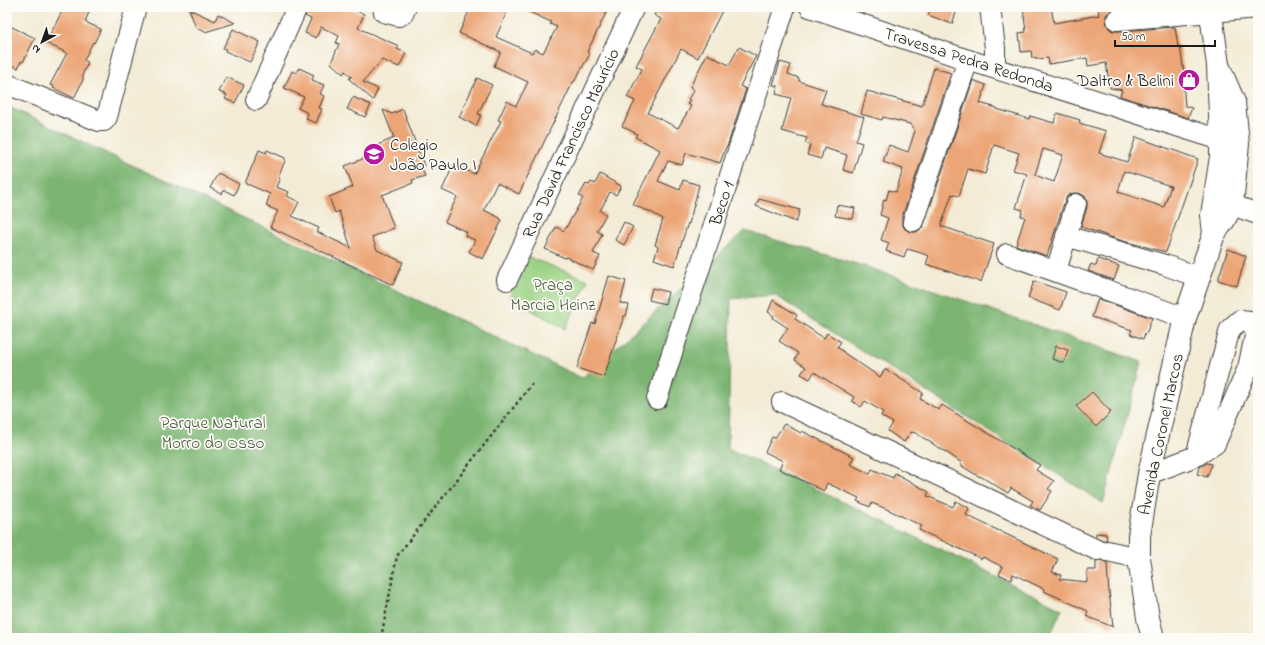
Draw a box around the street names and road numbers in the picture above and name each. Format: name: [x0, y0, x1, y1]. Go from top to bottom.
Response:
street label: Travessa Pedra Redonda: [881, 21, 1056, 100]
street label: Rua David Francisco Maurício: [516, 44, 626, 243]
street label: Beco 1: [703, 178, 741, 230]
street label: Avenida Coronel Marcos: [1132, 351, 1191, 518]

